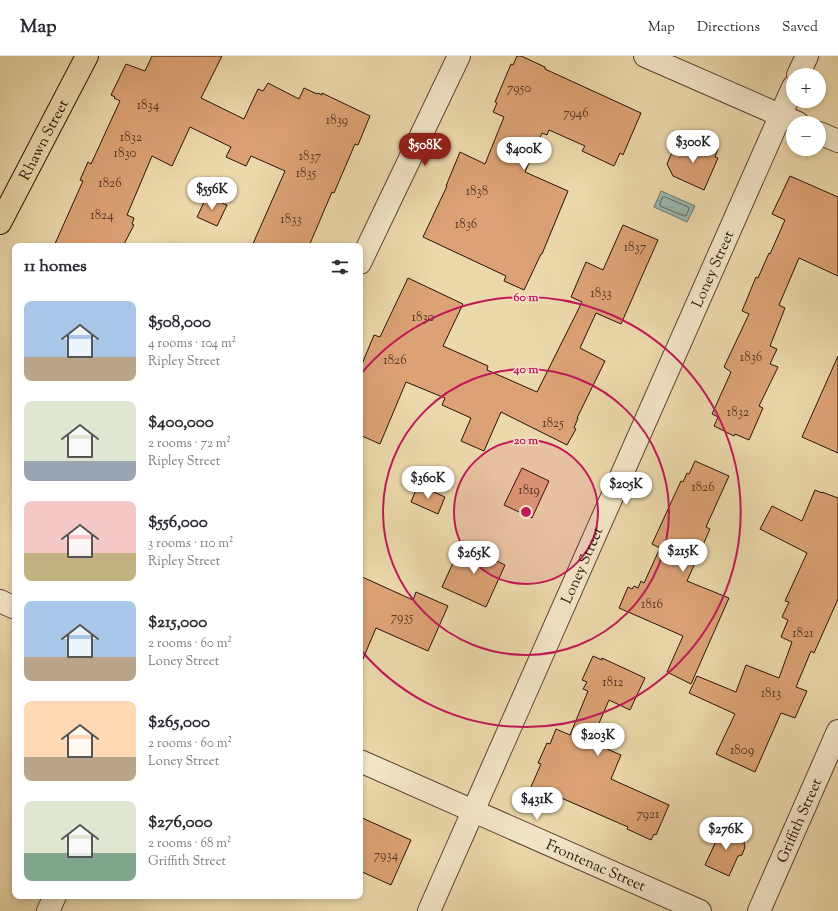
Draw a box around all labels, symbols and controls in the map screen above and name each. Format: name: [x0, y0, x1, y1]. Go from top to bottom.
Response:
text: Map: [20, 14, 57, 41]
text: Map: [648, 18, 675, 38]
text: Directions: [697, 18, 760, 38]
text: Saved: [782, 18, 818, 38]
map controls: [786, 68, 826, 156]
button: +: [786, 68, 826, 108]
house number: 7950: [507, 80, 531, 98]
street label: Rhawn Street: [15, 96, 74, 184]
house number: 1834: [137, 97, 160, 115]
house number: 7946: [563, 105, 589, 123]
house number: 1839: [326, 112, 348, 130]
button: −: [786, 116, 826, 156]
house number: 1832: [120, 129, 142, 147]
pin: $300K: [665, 130, 721, 164]
pin: $508K: [397, 133, 453, 167]
text: $300K: [675, 134, 711, 152]
text: $508K: [408, 137, 442, 155]
pin: $400K: [496, 137, 552, 171]
text: $400K: [506, 141, 542, 159]
house number: 1830: [114, 145, 137, 163]
house number: 1837: [299, 148, 322, 166]
house number: 1835: [296, 165, 317, 183]
house number: 1826: [98, 175, 122, 193]
pin: $556K: [184, 177, 240, 211]
text: $556K: [196, 181, 228, 199]
house number: 1838: [466, 183, 488, 201]
house number: 1824: [90, 207, 114, 225]
house number: 1833: [280, 211, 302, 229]
house number: 1836: [455, 216, 477, 234]
street label: Loney Street: [688, 228, 740, 311]
house number: 1837: [624, 239, 647, 257]
text: 11 homes: [24, 255, 87, 279]
icon: filters: [329, 256, 351, 278]
house number: 1833: [590, 285, 612, 303]
text: 60 m: [514, 289, 538, 307]
house number: 1830: [412, 309, 435, 327]
text: $508,000: [148, 311, 211, 335]
icon: home: [56, 317, 104, 365]
text: 4 rooms · 104 m²: [148, 335, 236, 353]
house number: 1836: [740, 349, 762, 367]
house number: 1826: [383, 352, 407, 370]
text: Ripley Street: [148, 353, 220, 371]
text: 40 m: [513, 361, 538, 379]
house number: 1832: [727, 404, 749, 422]
text: $400,000: [148, 411, 214, 435]
house number: 1825: [542, 415, 564, 433]
icon: home: [56, 417, 104, 465]
text: 20 m: [514, 432, 538, 450]
text: 2 rooms · 72 m²: [148, 435, 231, 453]
text: Ripley Street: [148, 453, 220, 471]
pin: $360K: [400, 466, 456, 500]
text: $360K: [411, 470, 445, 488]
pin: $205K: [598, 472, 654, 506]
text: $205K: [609, 476, 643, 494]
house number: 1826: [691, 479, 715, 497]
house number: 1819: [518, 482, 540, 500]
centre of rings: [519, 505, 533, 519]
text: $556,000: [148, 511, 208, 535]
icon: home: [56, 517, 104, 565]
street label: Loney Street: [557, 524, 609, 608]
text: 3 rooms · 110 m²: [148, 535, 233, 553]
pin: $215K: [655, 539, 711, 573]
pin: $265K: [446, 541, 502, 575]
text: $215K: [667, 543, 699, 561]
text: $265K: [457, 545, 491, 563]
text: Ripley Street: [148, 553, 220, 571]
house number: 1816: [641, 596, 663, 614]
house number: 7935: [391, 609, 414, 627]
text: $215,000: [148, 611, 207, 635]
icon: home: [56, 617, 104, 665]
house number: 1821: [792, 625, 814, 643]
text: 2 rooms · 60 m²: [148, 635, 232, 653]
text: Loney Street: [148, 653, 219, 671]
house number: 1812: [602, 674, 624, 692]
house number: 1813: [761, 685, 781, 703]
text: $265,000: [148, 711, 210, 735]
icon: home: [56, 717, 104, 765]
pin: $203K: [570, 723, 626, 757]
text: $203K: [581, 727, 615, 745]
text: 2 rooms · 60 m²: [148, 735, 232, 753]
house number: 1809: [730, 742, 754, 760]
text: Loney Street: [148, 753, 219, 771]
street label: Griffith Street: [772, 775, 828, 866]
pin: $431K: [509, 787, 565, 821]
text: $431K: [521, 791, 553, 809]
house number: 7921: [636, 806, 660, 824]
text: $276,000: [148, 811, 212, 835]
icon: home: [56, 817, 104, 865]
pin: $276K: [698, 817, 754, 851]
text: $276K: [708, 821, 744, 839]
text: 2 rooms · 68 m²: [148, 835, 232, 853]
street label: Frontenac Street: [542, 835, 649, 898]
house number: 7934: [374, 847, 399, 865]
text: Griffith Street: [148, 853, 226, 871]

